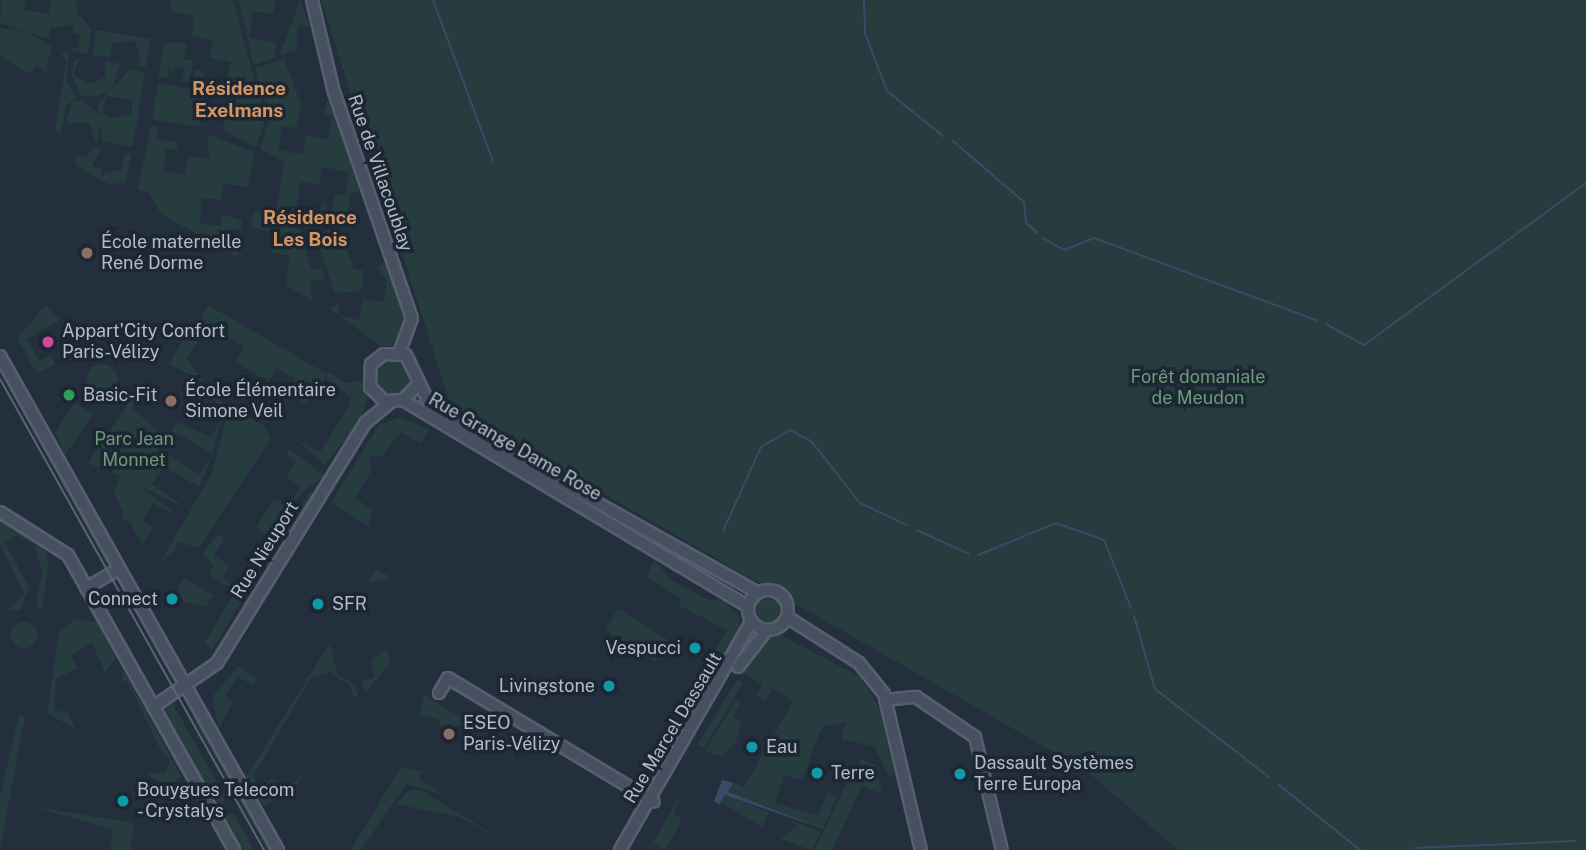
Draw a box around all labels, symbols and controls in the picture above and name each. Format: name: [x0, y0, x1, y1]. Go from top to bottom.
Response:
district label: Résidence Exelmans: [192, 78, 286, 122]
street label: Rue de Villacoublay: [343, 91, 417, 255]
district label: Résidence Les Bois: [263, 207, 357, 251]
place label: École maternelle René Dorme: [101, 232, 242, 274]
marker: École maternelle René Dorme: [79, 245, 95, 261]
place label: Appart'City Confort Paris-Vélizy: [62, 321, 225, 364]
marker: Appart'City Confort Paris-Vélizy: [40, 334, 56, 350]
park label: Forêt domaniale de Meudon: [1130, 367, 1266, 410]
place label: École Élémentaire Simone Veil: [185, 380, 336, 422]
place label: Basic-Fit: [83, 384, 157, 406]
marker: Basic-Fit: [61, 387, 77, 403]
street label: Rue Grange Dame Rose: [424, 388, 606, 506]
marker: École Élémentaire Simone Veil: [163, 393, 179, 409]
park label: Parc Jean Monnet: [94, 429, 174, 472]
street label: Rue Nieuport: [227, 497, 303, 603]
place label: Connect: [88, 588, 158, 610]
marker: Connect: [164, 591, 180, 607]
place label: SFR: [332, 593, 367, 615]
marker: SFR: [310, 596, 326, 612]
place label: Vespucci: [605, 637, 681, 659]
marker: Vespucci: [687, 640, 703, 656]
street label: Rue Marcel Dassault: [619, 649, 727, 807]
place label: Livingstone: [499, 675, 595, 697]
marker: Livingstone: [601, 678, 617, 694]
place label: ESEO Paris-Vélizy: [463, 713, 560, 756]
marker: ESEO Paris-Vélizy: [441, 726, 457, 742]
place label: Eau: [766, 736, 797, 758]
marker: Eau: [744, 739, 760, 755]
place label: Dassault Systèmes Terre Europa: [974, 753, 1134, 796]
place label: Terre: [831, 762, 875, 784]
marker: Terre: [809, 765, 825, 781]
marker: Dassault Systèmes Terre Europa: [952, 766, 968, 782]
place label: Bouygues Telecom - Crystalys: [137, 780, 294, 822]
marker: Bouygues Telecom - Crystalys: [115, 793, 131, 809]

